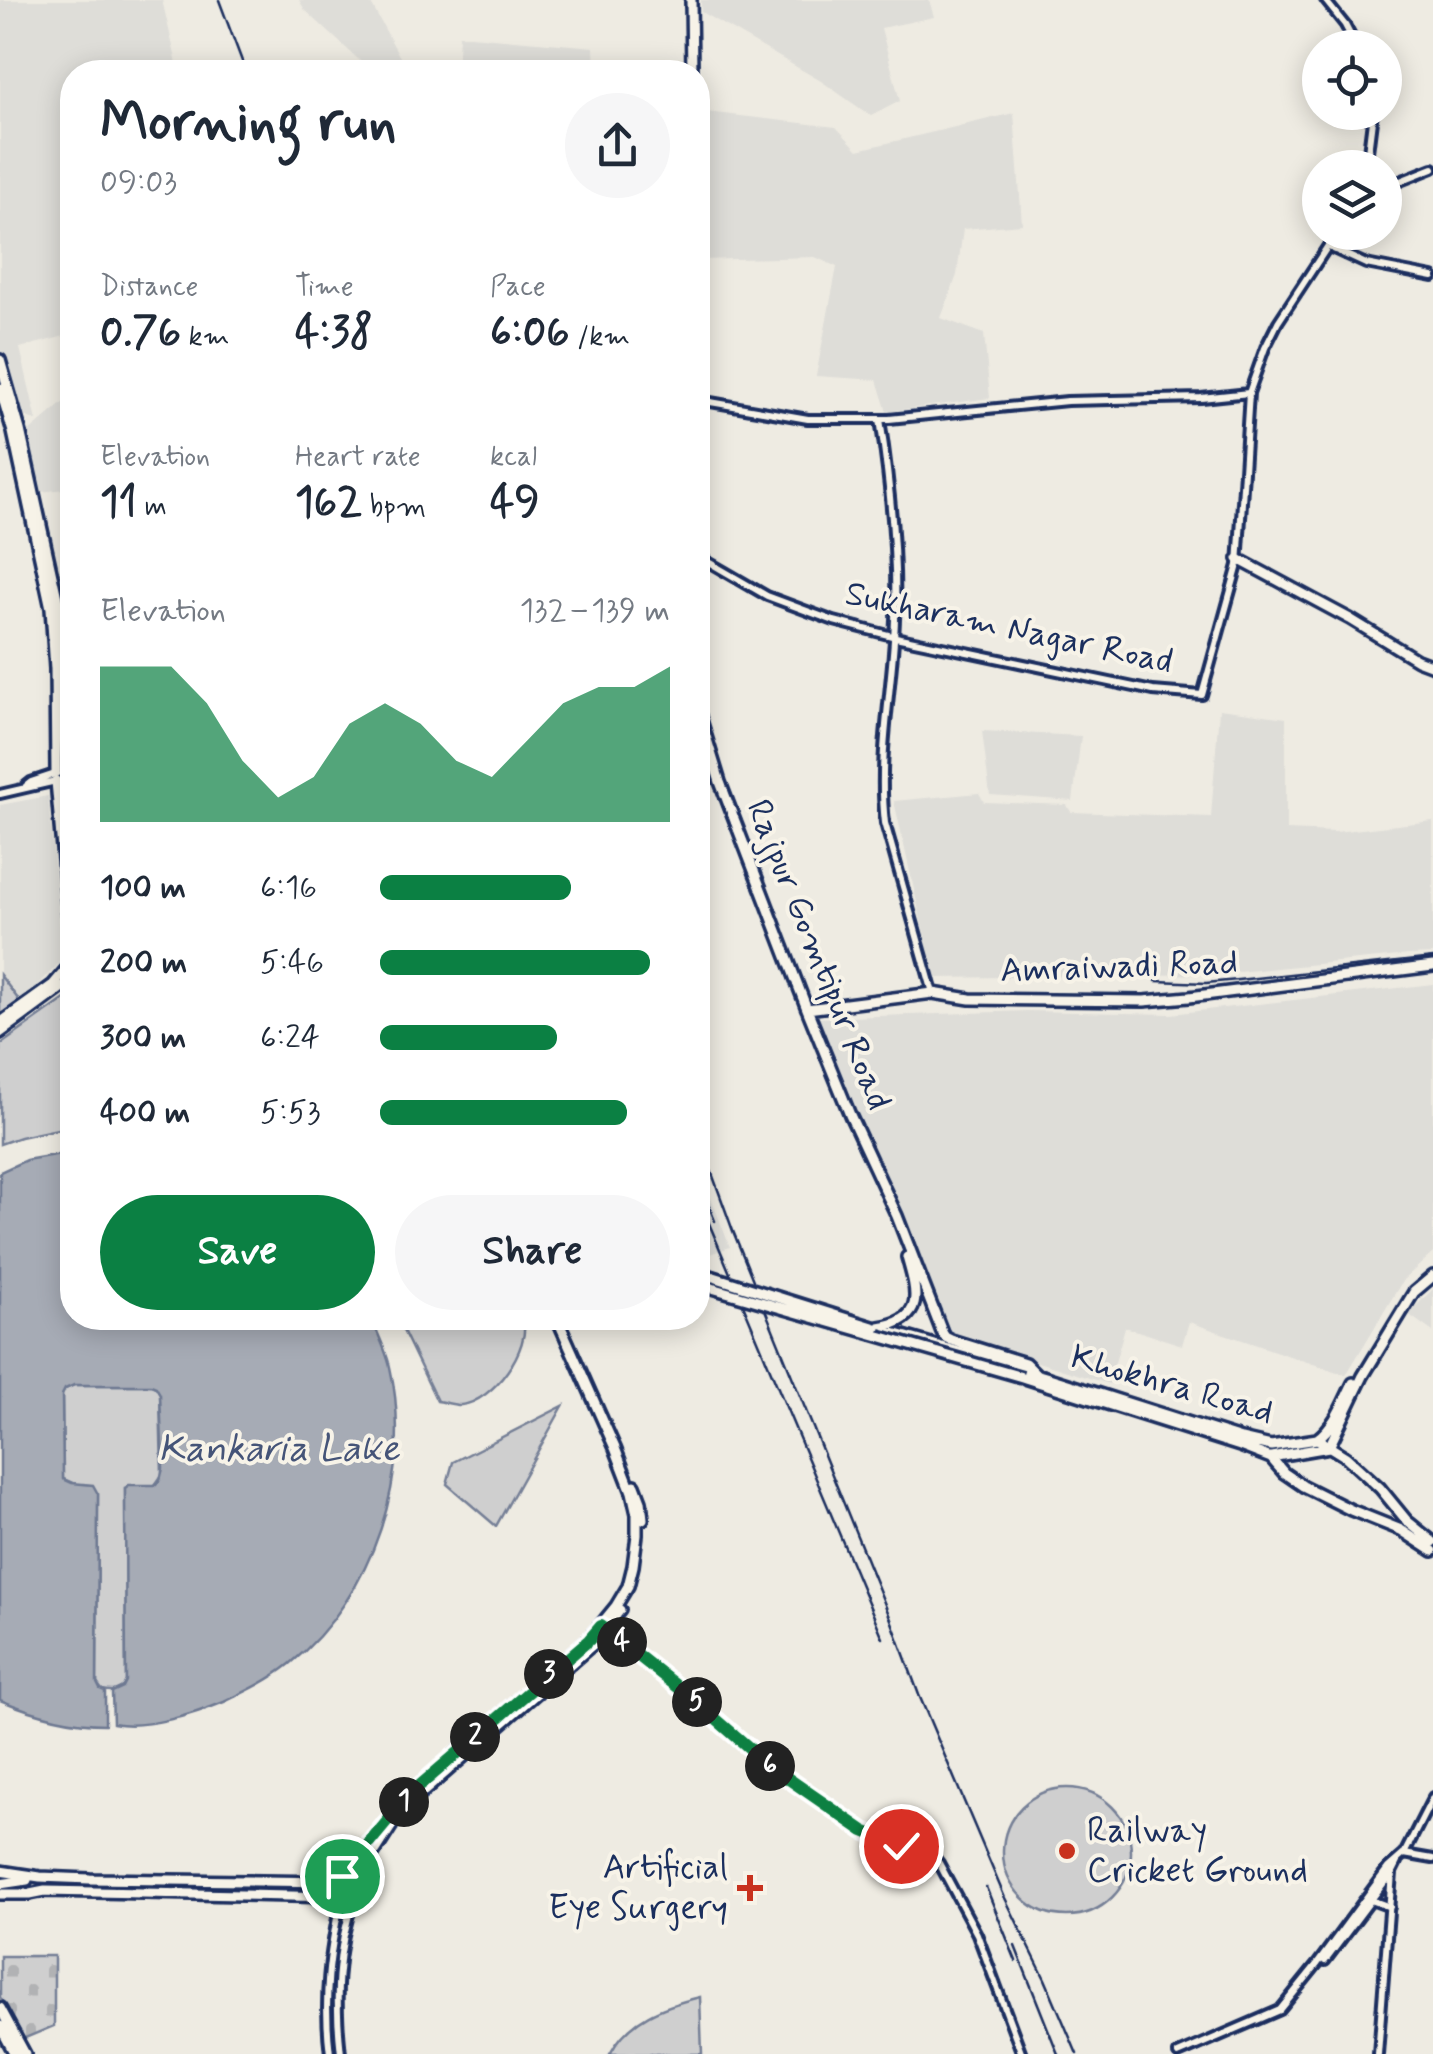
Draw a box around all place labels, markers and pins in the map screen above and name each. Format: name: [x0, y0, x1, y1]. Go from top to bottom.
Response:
pin: 4: [597, 1617, 647, 1667]
pin: 3: [524, 1649, 574, 1699]
pin: 5: [672, 1677, 722, 1727]
pin: 2: [450, 1712, 500, 1762]
pin: 6: [745, 1741, 795, 1791]
pin: 1: [379, 1777, 429, 1827]
pin: [859, 1804, 944, 1889]
place label: Railway Cricket Ground: [1087, 1808, 1308, 1894]
pin: [300, 1834, 385, 1919]
marker: Railway Cricket Ground: [1056, 1840, 1078, 1862]
place label: Artificial Eye Surgery: [548, 1845, 728, 1931]
marker: Artificial Eye Surgery: [737, 1875, 763, 1901]

